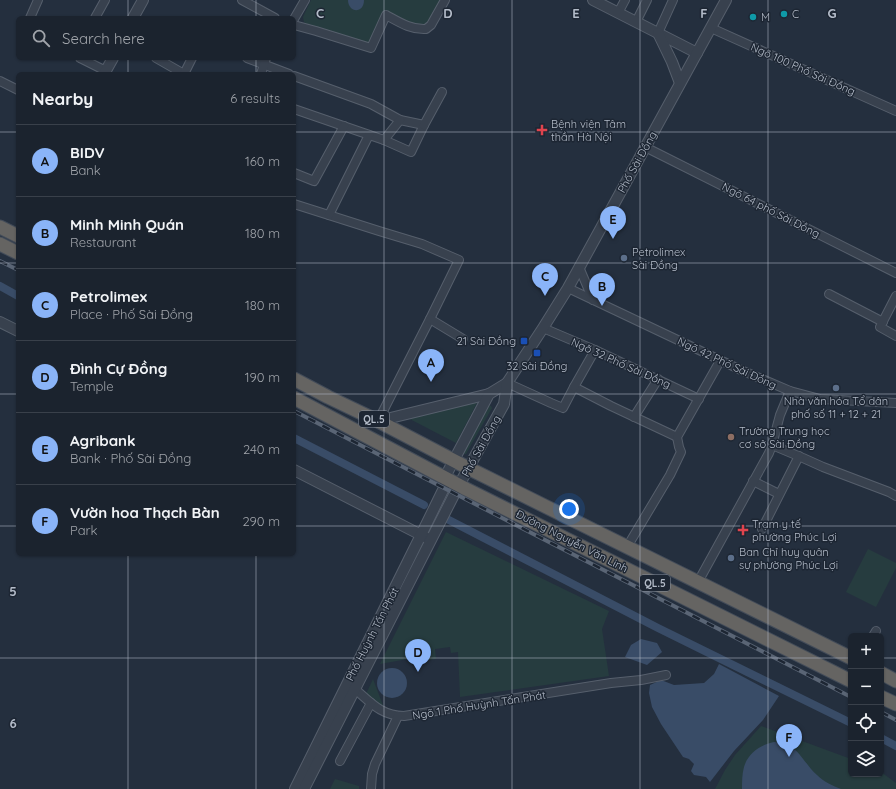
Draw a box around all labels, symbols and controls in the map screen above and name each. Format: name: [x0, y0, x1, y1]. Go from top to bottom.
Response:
text: C: [316, 5, 324, 21]
text: D: [443, 5, 453, 21]
text: E: [572, 5, 580, 21]
text: F: [700, 5, 708, 21]
text: G: [827, 5, 837, 21]
place label: C: [792, 7, 799, 21]
marker: C: [779, 9, 789, 19]
place label: M: [761, 10, 770, 24]
marker: M: [748, 12, 758, 22]
search box: [16, 16, 296, 60]
icon: search: [30, 27, 52, 49]
text: Search here: [62, 29, 145, 48]
street label: Ngõ 100 Phố Sài Đồng: [748, 40, 858, 98]
text: Nearby: [32, 88, 93, 109]
text: 6 results: [230, 90, 280, 106]
place label: Bệnh viện Tâm thần Hà Nội: [551, 117, 626, 144]
marker: Bệnh viện Tâm thần Hà Nội: [536, 124, 548, 136]
street label: Phố Sài Đồng: [614, 129, 660, 195]
text: BIDV: [70, 143, 105, 162]
text: A: [41, 153, 49, 169]
text: 160 m: [245, 153, 280, 169]
text: Bank: [70, 162, 101, 178]
street label: Ngõ 64 phố Sài Đồng: [720, 179, 822, 241]
pin: E: [600, 206, 626, 239]
text: Minh Minh Quán: [70, 215, 184, 234]
text: B: [41, 225, 49, 241]
text: 180 m: [245, 225, 280, 241]
text: Restaurant: [70, 234, 136, 250]
place label: Petrolimex Sài Đồng: [632, 245, 685, 272]
marker: Petrolimex Sài Đồng: [619, 253, 629, 263]
pin: C: [532, 263, 558, 296]
pin: B: [589, 273, 615, 306]
text: Petrolimex: [70, 287, 147, 306]
text: C: [41, 297, 49, 313]
text: 180 m: [245, 297, 280, 313]
text: Place · Phố Sài Đồng: [70, 306, 193, 322]
place label: 21 Sài Đồng: [457, 334, 516, 348]
street label: Ngõ 42 Phố Sài Đồng: [675, 334, 779, 392]
street label: Ngõ 32 Phố Sài Đồng: [569, 335, 673, 391]
marker: 21 Sài Đồng: [519, 336, 529, 346]
marker: 32 Sài Đồng: [532, 348, 542, 358]
pin: A: [418, 349, 444, 382]
text: Đình Cự Đồng: [70, 359, 167, 378]
place label: 32 Sài Đồng: [507, 359, 567, 373]
text: D: [40, 369, 50, 385]
text: 190 m: [245, 369, 280, 385]
text: Temple: [70, 378, 114, 394]
marker: Nhà văn hóa Tổ dân phố số 11 + 12 + 21: [831, 383, 841, 393]
place label: Nhà văn hóa Tổ dân phố số 11 + 12 + 21: [784, 394, 888, 421]
road number: QL.5: [359, 411, 389, 427]
street label: Phố Sài Đồng: [458, 413, 504, 479]
place label: Trường Trung học cơ sở Sài Đồng: [739, 424, 830, 451]
text: Agribank: [70, 431, 136, 450]
marker: Trường Trung học cơ sở Sài Đồng: [726, 432, 736, 442]
text: E: [41, 441, 49, 457]
text: 240 m: [243, 441, 280, 457]
text: Bank · Phố Sài Đồng: [70, 450, 191, 466]
your location: [559, 499, 579, 519]
text: Vườn hoa Thạch Bàn: [70, 503, 220, 522]
street label: Đường Nguyễn Văn Linh: [514, 507, 630, 575]
text: F: [41, 513, 49, 529]
text: 290 m: [242, 513, 280, 529]
place label: Trạm y tế phường Phúc Lợi: [752, 517, 837, 544]
text: Park: [70, 522, 98, 538]
marker: Trạm y tế phường Phúc Lợi: [737, 524, 749, 536]
place label: Ban Chỉ huy quân sự phường Phúc Lợi: [739, 545, 838, 572]
marker: Ban Chỉ huy quân sự phường Phúc Lợi: [726, 553, 736, 563]
road number: QL.5: [640, 575, 670, 591]
text: 5: [9, 583, 17, 599]
street label: Phố Huỳnh Tấn Phát: [342, 585, 402, 683]
map controls: [848, 633, 884, 777]
button: +: [848, 633, 884, 669]
pin: D: [405, 639, 431, 672]
button: −: [848, 669, 884, 705]
street label: Ngõ 1 Phố Huỳnh Tấn Phát: [411, 687, 547, 722]
button: locate: [848, 705, 884, 741]
text: 6: [9, 715, 17, 731]
pin: F: [776, 724, 802, 757]
button: layers: [848, 741, 884, 777]

